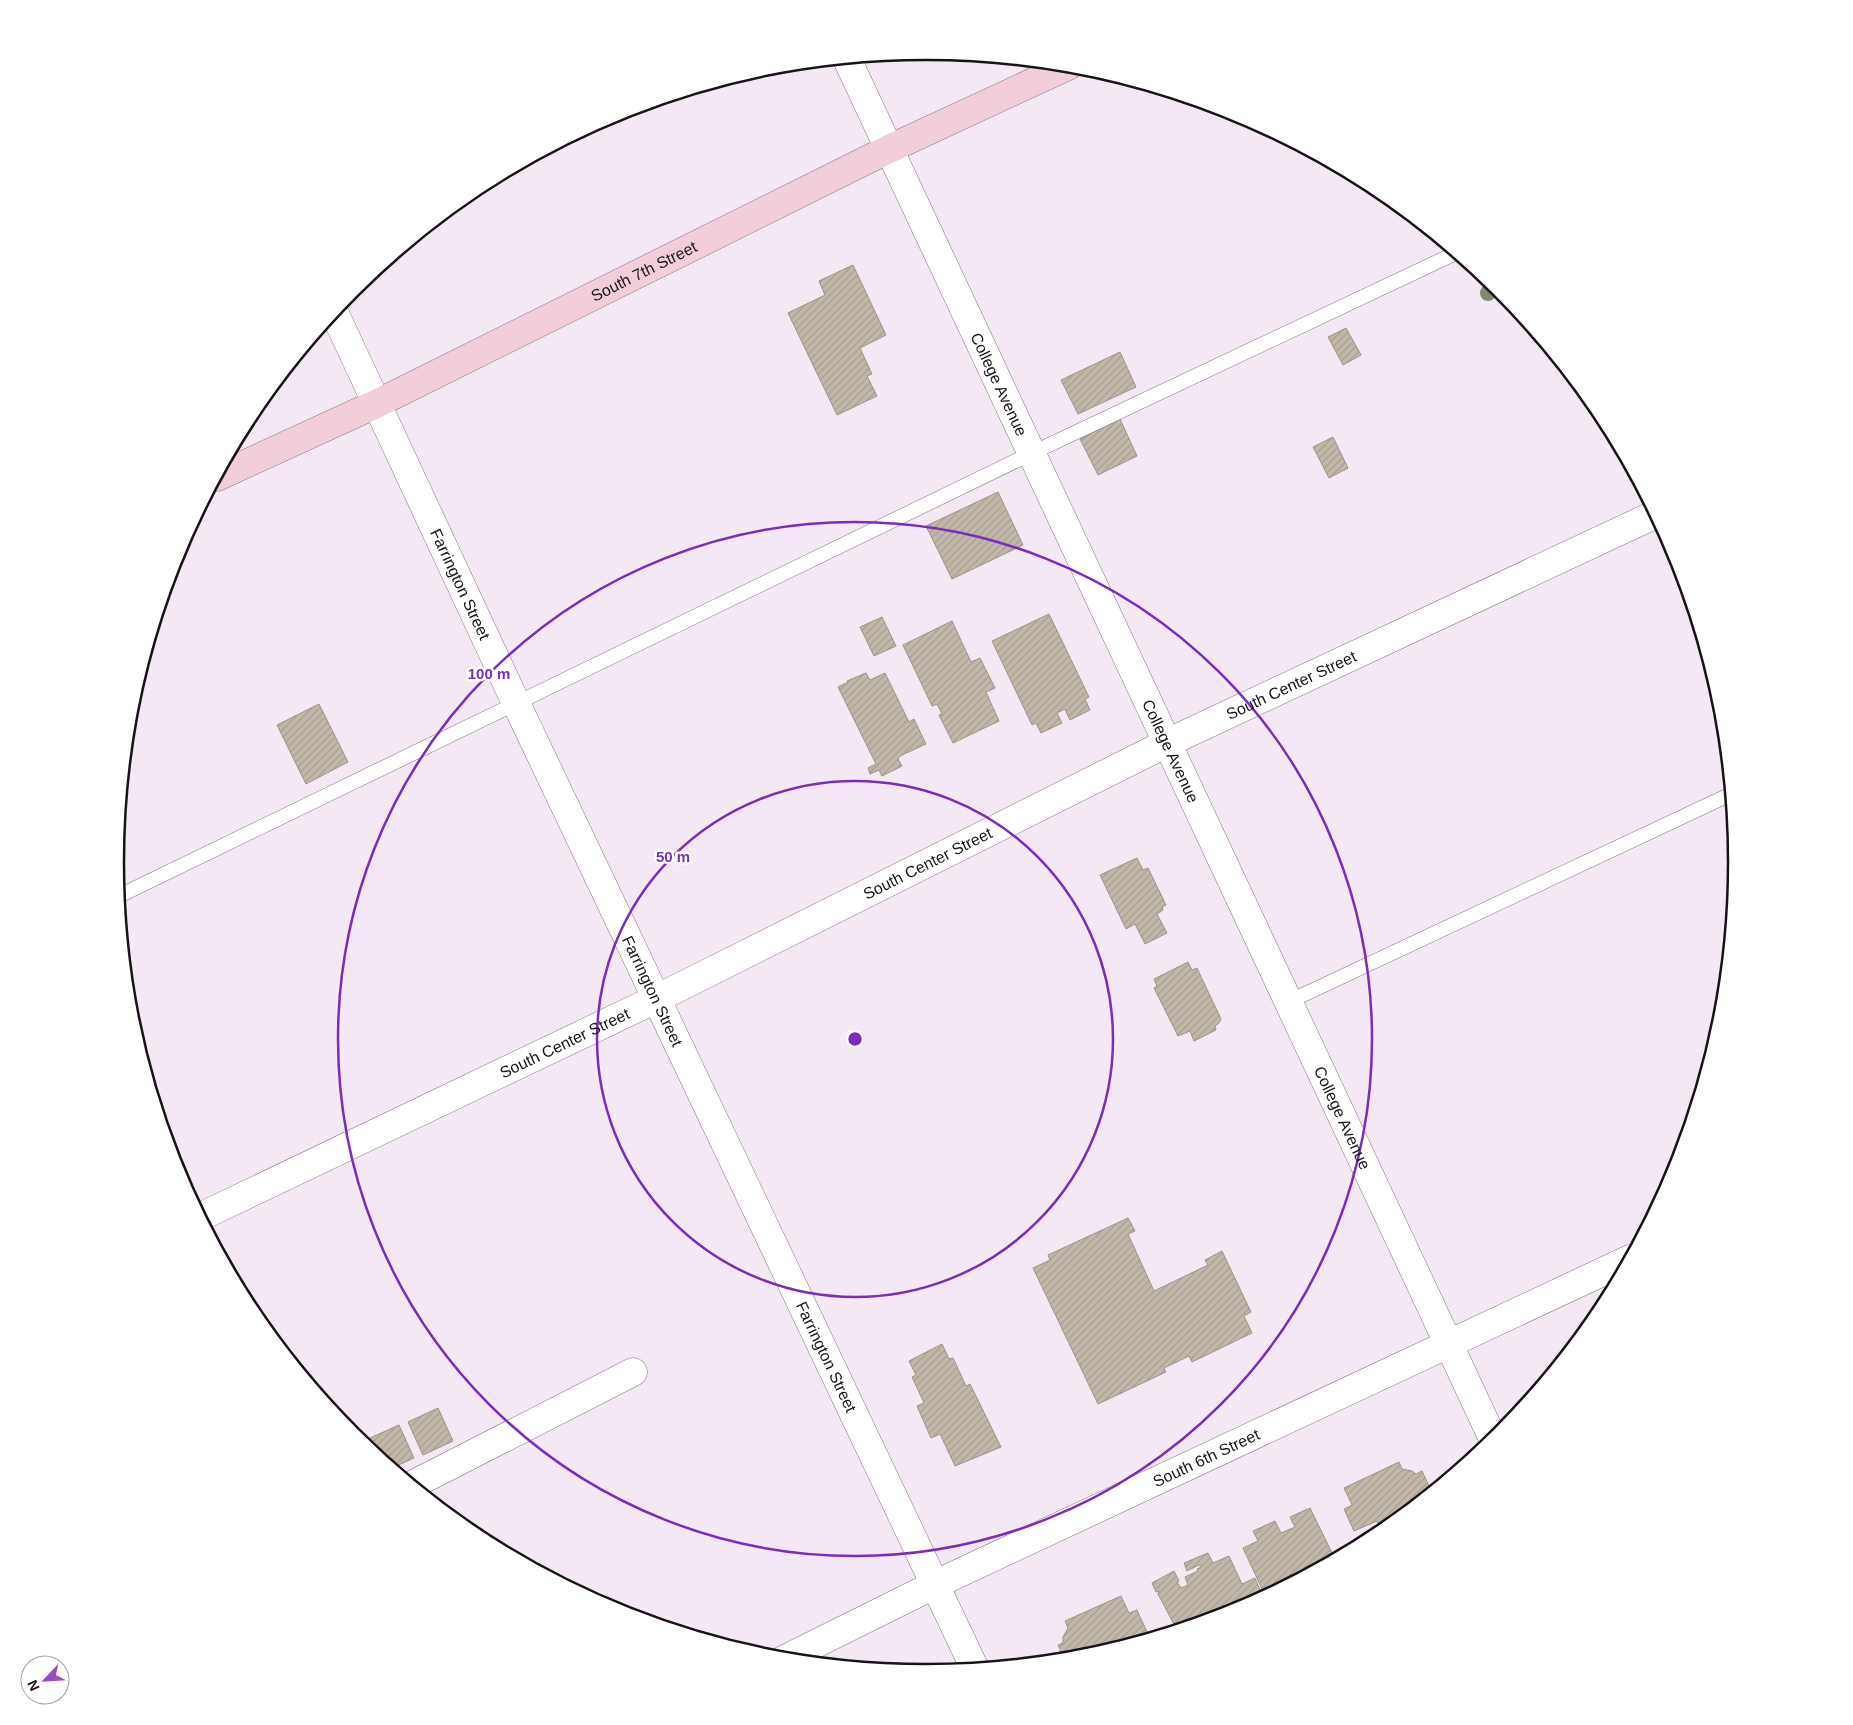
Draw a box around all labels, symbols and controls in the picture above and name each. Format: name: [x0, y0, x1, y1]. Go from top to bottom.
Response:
street label: South 7th Street: [588, 238, 700, 305]
street label: College Avenue: [967, 330, 1030, 439]
street label: Farrington Street: [427, 526, 493, 643]
street label: South Center Street: [1224, 647, 1359, 723]
text: 100 m: [468, 665, 510, 682]
street label: College Avenue: [1139, 697, 1202, 805]
street label: South Center Street: [861, 824, 995, 903]
text: 50 m: [656, 848, 690, 865]
street label: Farrington Street: [619, 933, 686, 1049]
street label: South Center Street: [497, 1005, 633, 1081]
centre of rings: [846, 1030, 864, 1048]
street label: College Avenue: [1311, 1064, 1374, 1172]
street label: Farrington Street: [793, 1299, 860, 1415]
street label: South 6th Street: [1150, 1426, 1263, 1490]
north arrow: [20, 1655, 70, 1705]
text: N: [24, 1678, 43, 1693]

